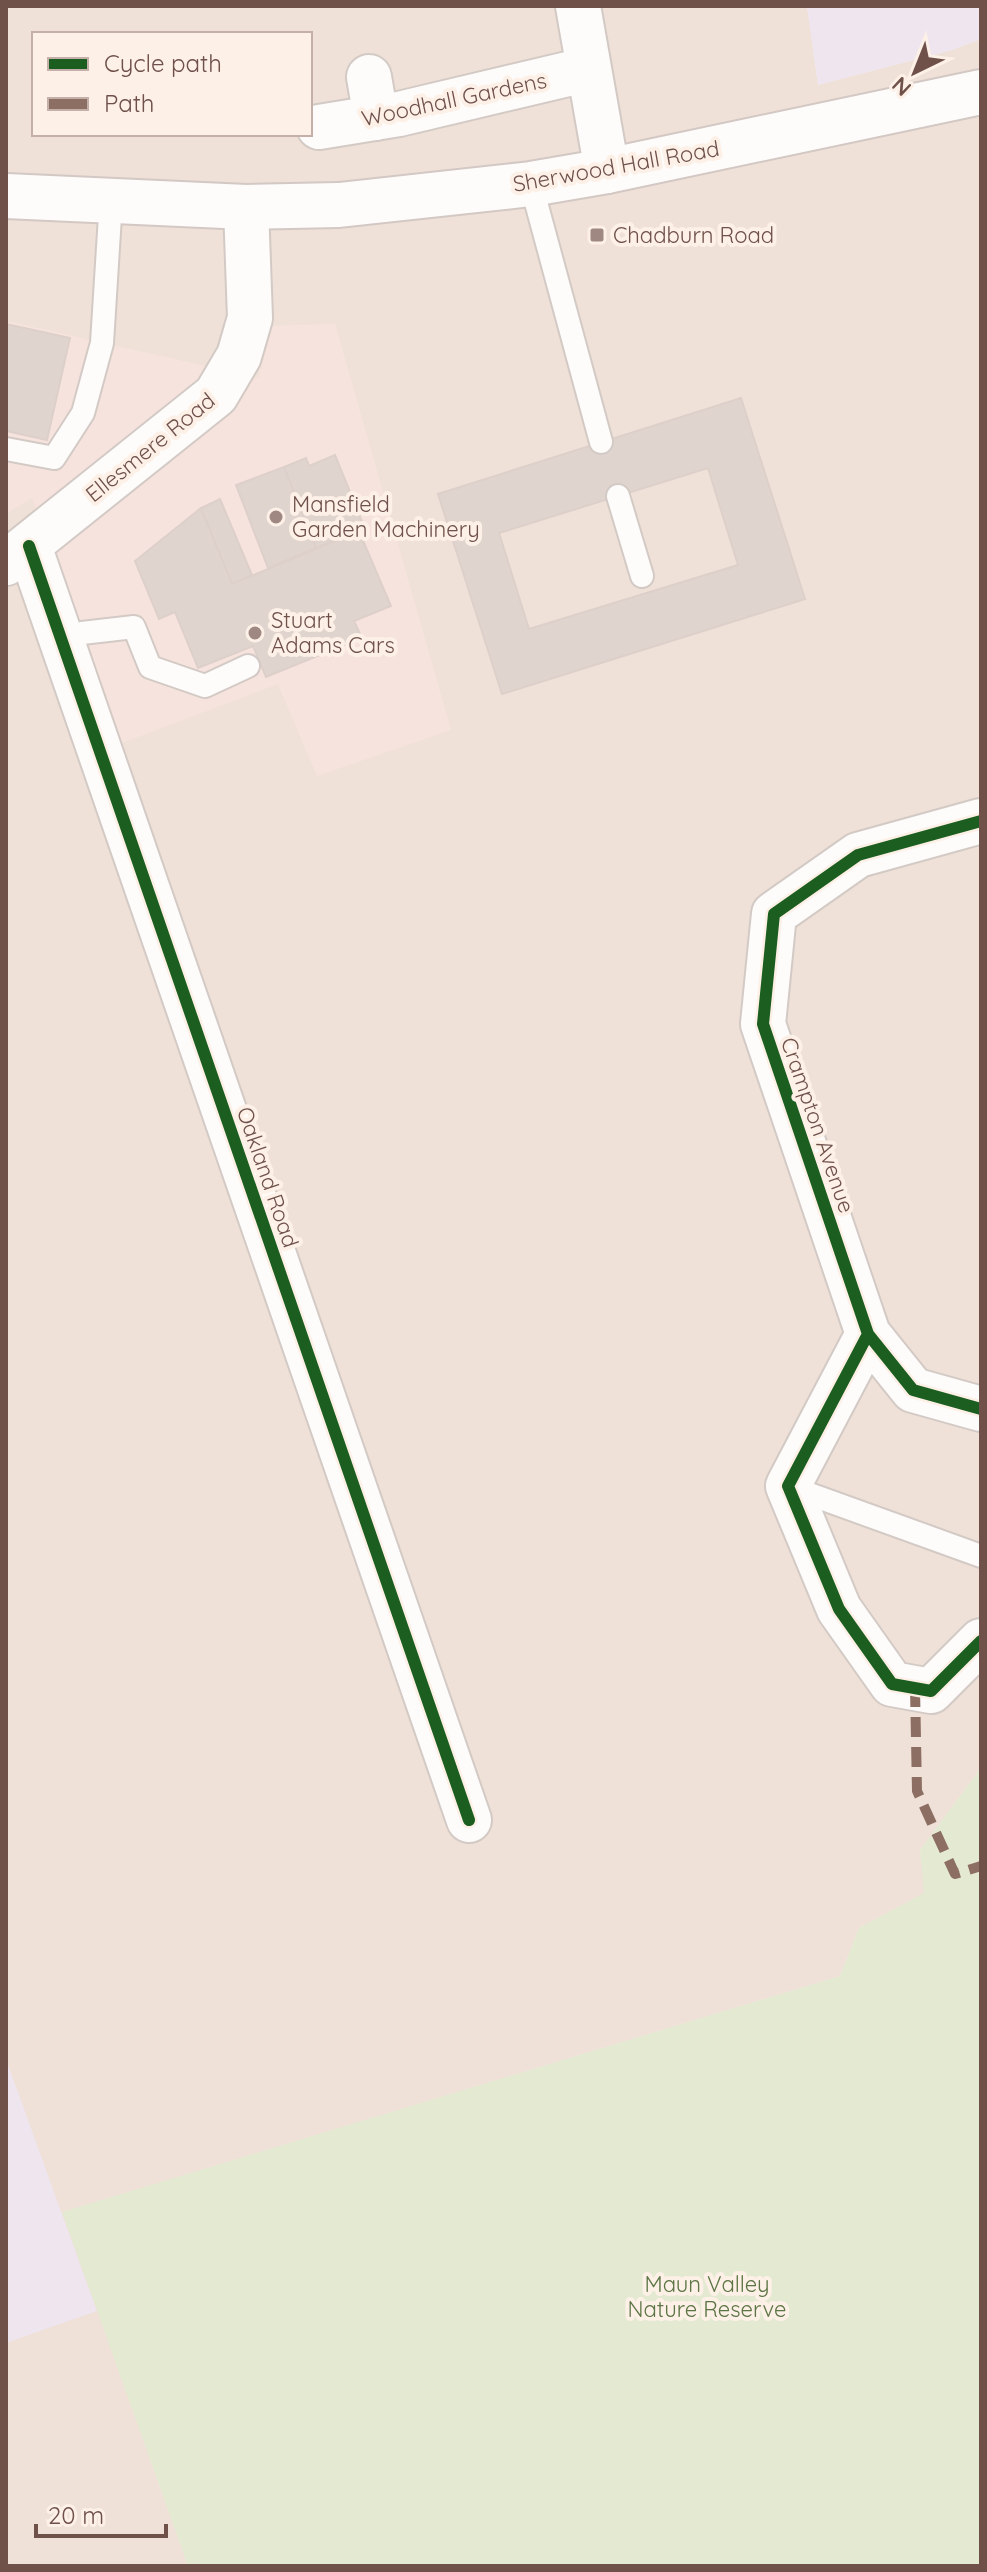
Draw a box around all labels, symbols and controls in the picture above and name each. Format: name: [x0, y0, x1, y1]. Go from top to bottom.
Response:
legend: [32, 32, 312, 136]
north arrow: [875, 32, 955, 112]
text: Cycle path: [104, 48, 222, 78]
street label: Woodhall Gardens: [359, 66, 549, 132]
text: N: [886, 71, 917, 102]
text: Path: [104, 88, 155, 118]
street label: Sherwood Hall Road: [511, 134, 721, 198]
place label: Chadburn Road: [613, 221, 774, 249]
marker: Chadburn Road: [588, 226, 606, 244]
street label: Ellesmere Road: [80, 386, 220, 508]
place label: Mansfield Garden Machinery: [292, 490, 480, 543]
marker: Mansfield Garden Machinery: [267, 508, 285, 526]
place label: Stuart Adams Cars: [271, 606, 395, 659]
marker: Stuart Adams Cars: [246, 624, 264, 642]
street label: Crampton Avenue: [775, 1033, 861, 1217]
street label: Oakland Road: [231, 1103, 305, 1251]
park label: Maun Valley Nature Reserve: [627, 2270, 787, 2323]
scale bar: [36, 2488, 166, 2538]
text: 20 m: [48, 2500, 104, 2530]

